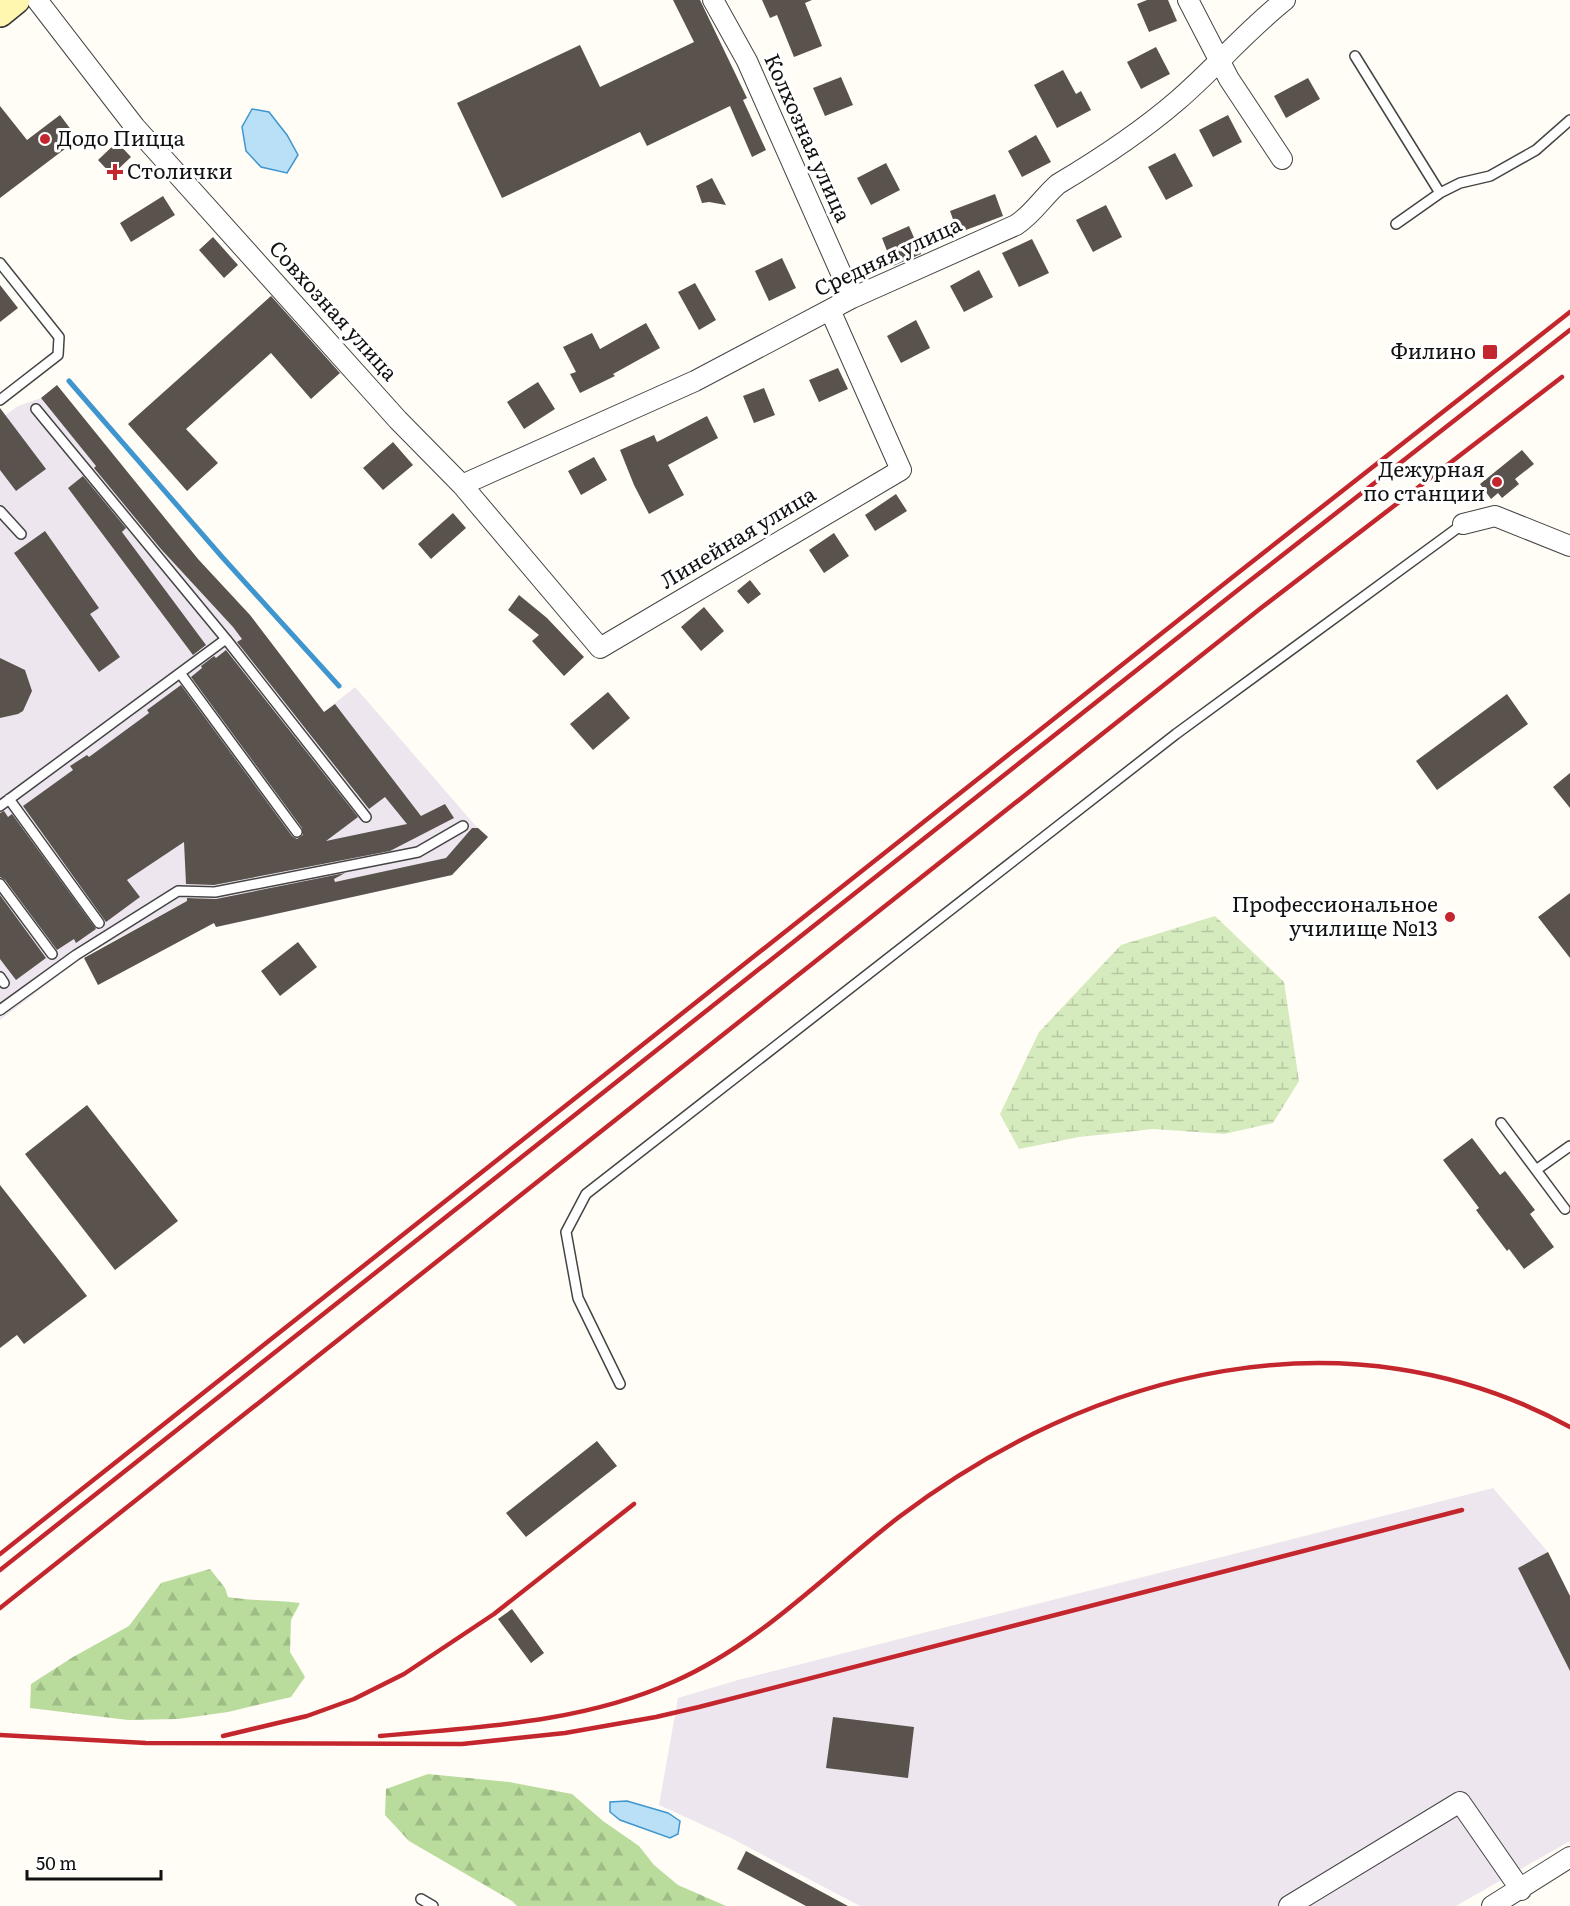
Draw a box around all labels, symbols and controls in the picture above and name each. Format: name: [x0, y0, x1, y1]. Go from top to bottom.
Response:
street label: Колхозная улица: [758, 48, 861, 227]
place label: Додо Пицца: [57, 121, 186, 152]
marker: Додо Пицца: [38, 132, 52, 146]
place label: Столички: [127, 154, 233, 185]
marker: Столички: [108, 165, 122, 179]
street label: Средняя улица: [808, 207, 966, 302]
street label: Совхозная улица: [263, 232, 407, 387]
place label: Филино: [1390, 334, 1476, 365]
marker: Филино: [1481, 343, 1499, 361]
place label: Дежурная по станции: [1363, 452, 1485, 507]
marker: Дежурная по станции: [1490, 475, 1504, 489]
street label: Линейная улица: [653, 477, 821, 595]
place label: Профессиональное училище №13: [1232, 887, 1438, 942]
marker: Профессиональное училище №13: [1443, 910, 1457, 924]
scale bar: [27, 1843, 160, 1881]
text: 50 m: [36, 1849, 77, 1876]

